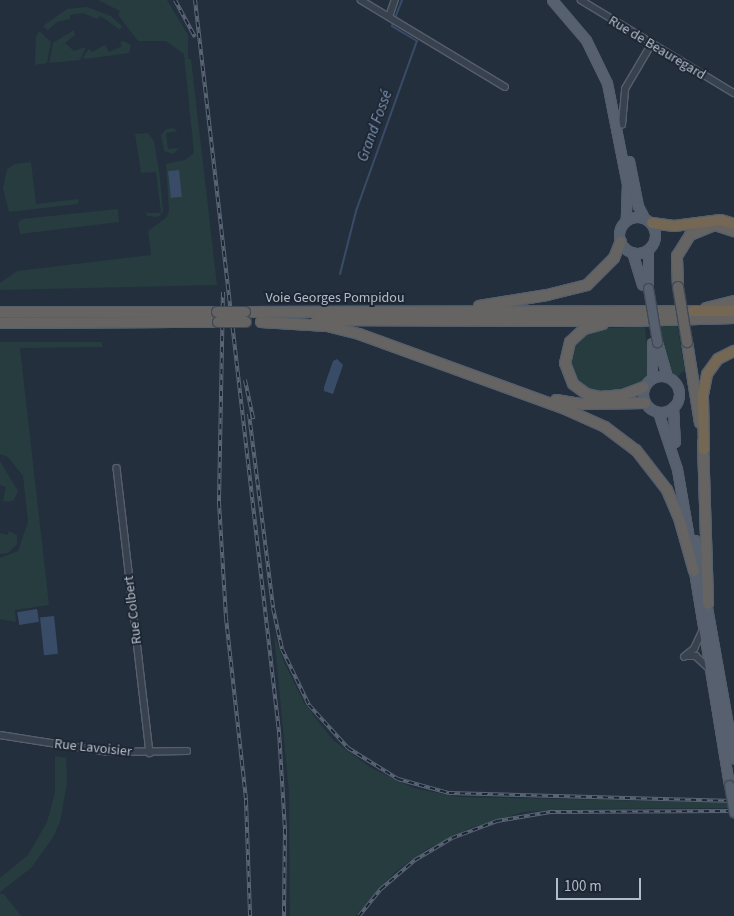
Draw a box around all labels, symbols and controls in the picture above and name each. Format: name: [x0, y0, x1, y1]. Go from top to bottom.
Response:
street label: Rue de Beauregard: [605, 12, 709, 84]
water label: Grand Fossé: [354, 88, 396, 164]
street label: Voie Georges Pompidou: [265, 290, 405, 306]
street label: Rue Colbert: [120, 575, 146, 645]
street label: Rue Lavoisier: [53, 736, 133, 760]
scale bar: [559, 868, 644, 900]
text: 100 m: [564, 876, 602, 897]

